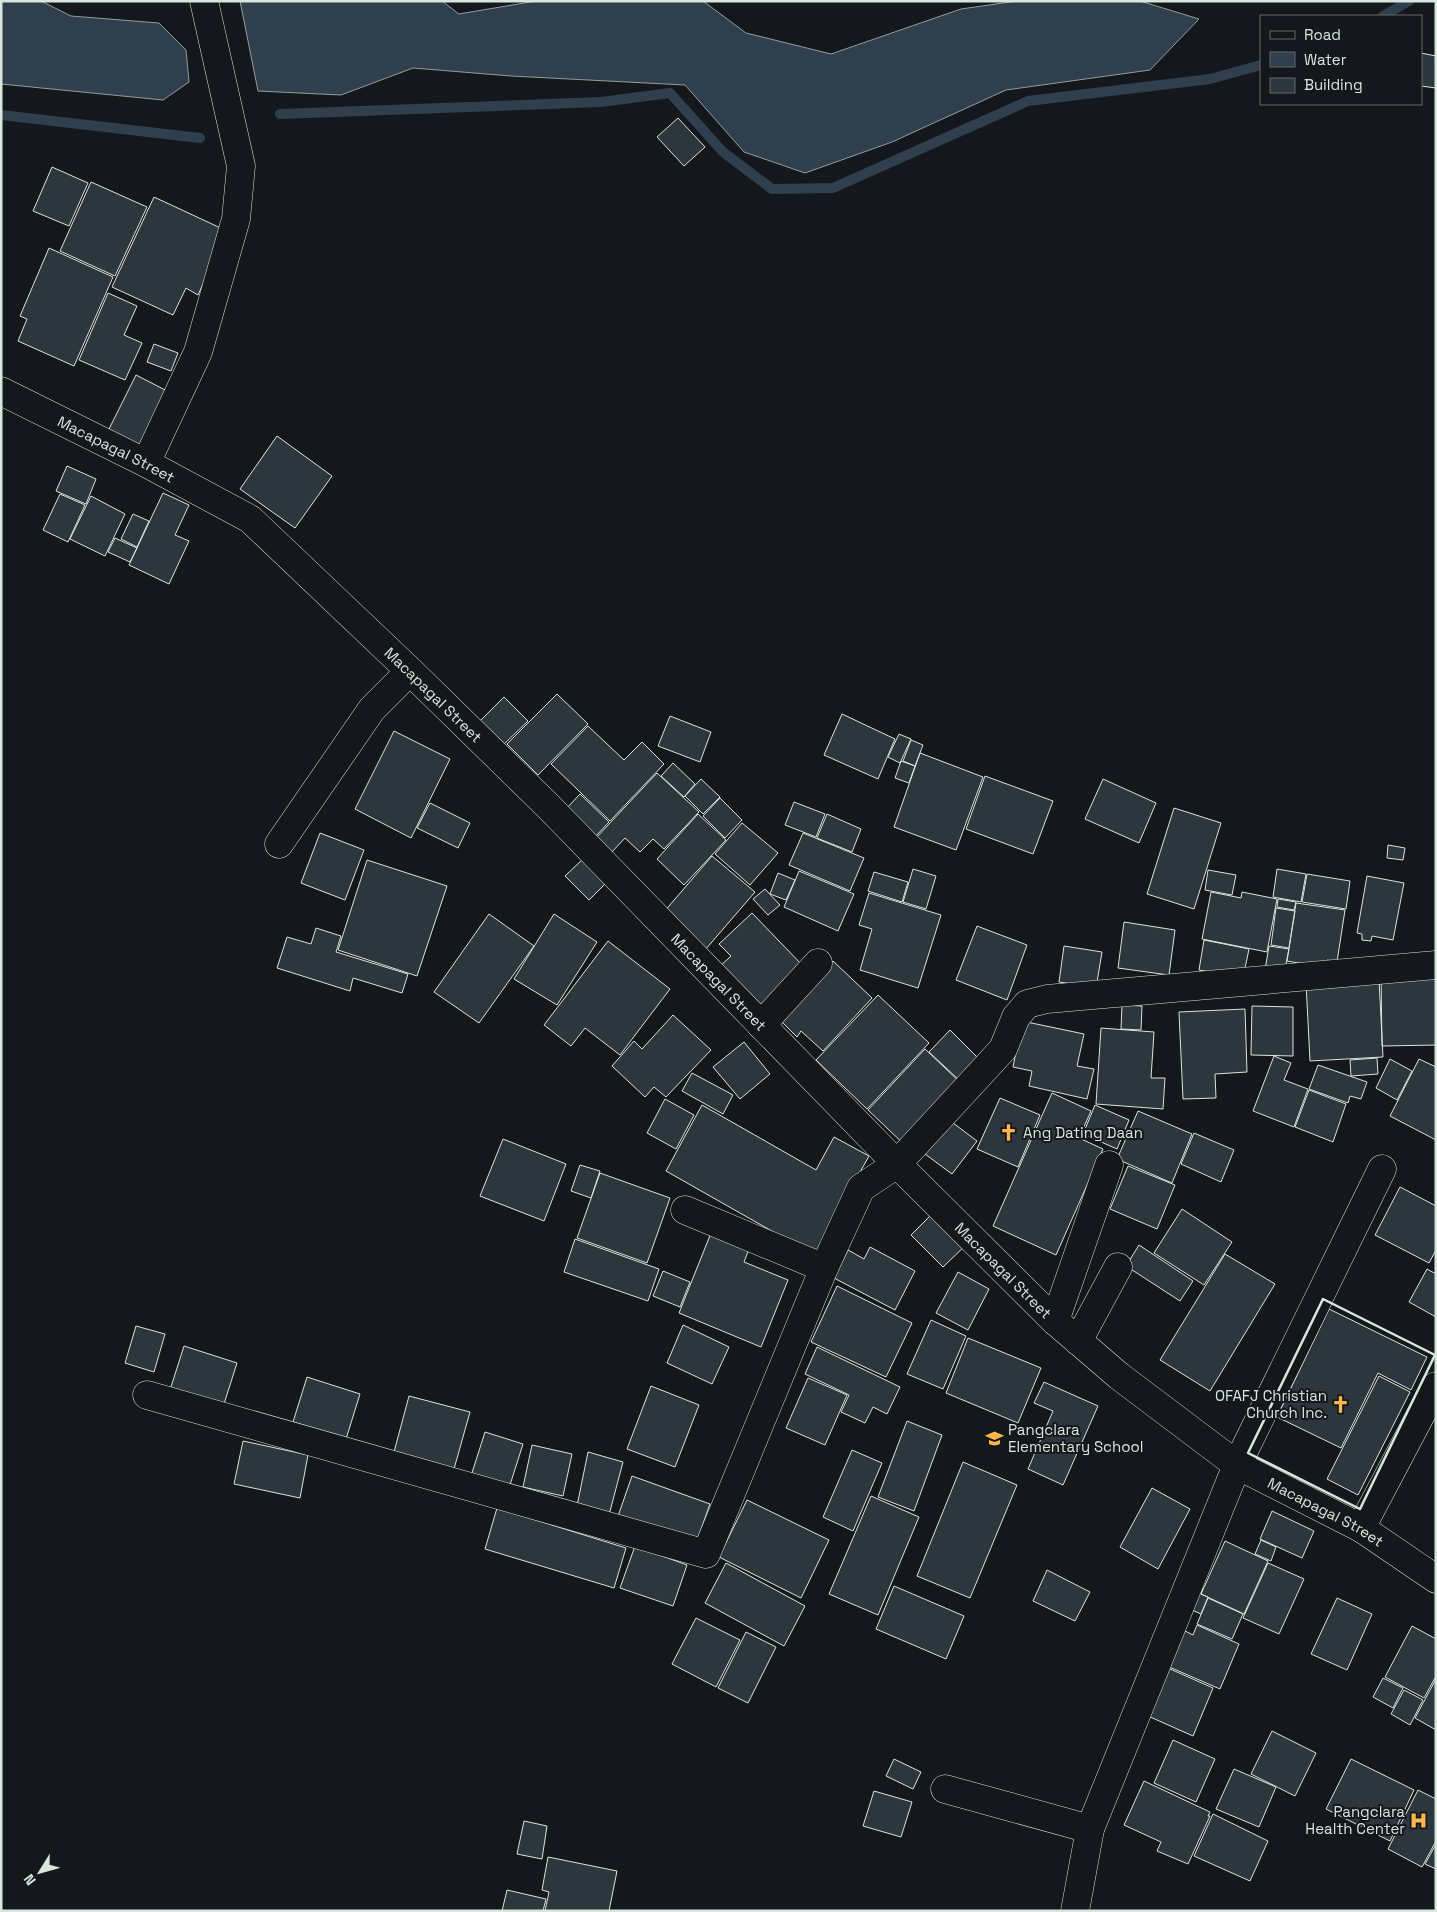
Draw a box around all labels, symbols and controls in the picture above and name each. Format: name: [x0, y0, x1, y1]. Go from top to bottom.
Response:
legend: [1260, 15, 1422, 105]
text: Road: [1304, 25, 1341, 44]
text: Water: [1304, 50, 1347, 69]
text: Building: [1304, 75, 1363, 94]
street label: Macapagal Street: [55, 411, 178, 486]
street label: Macapagal Street: [381, 643, 487, 746]
street label: Macapagal Street: [667, 929, 771, 1034]
church icon: Ang Dating Daan: [999, 1122, 1019, 1142]
place label: Ang Dating Daan: [1023, 1123, 1143, 1142]
street label: Macapagal Street: [951, 1218, 1056, 1322]
place label: OFAFJ Christian Church Inc.: [1215, 1386, 1327, 1422]
church icon: OFAFJ Christian Church Inc.: [1331, 1394, 1351, 1414]
place label: Pangclara Elementary School: [1008, 1420, 1144, 1456]
school or university icon: Pangclara Elementary School: [984, 1428, 1004, 1448]
street label: Macapagal Street: [1265, 1473, 1388, 1550]
place label: Pangclara Health Center: [1305, 1802, 1405, 1838]
hospital icon: Pangclara Health Center: [1409, 1810, 1429, 1830]
north arrow: [15, 1847, 65, 1897]
text: N: [20, 1871, 40, 1889]

